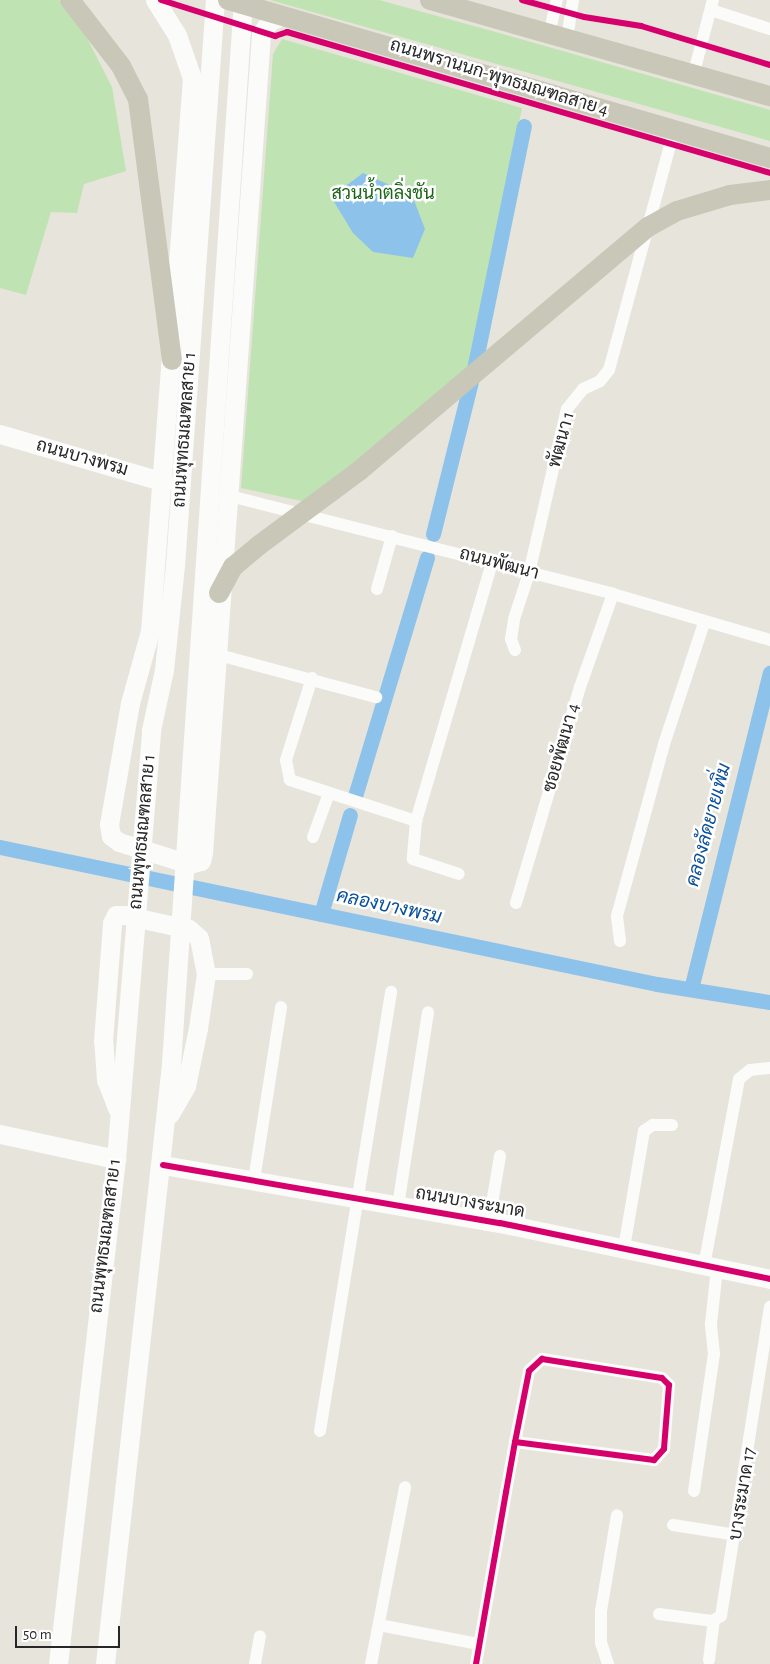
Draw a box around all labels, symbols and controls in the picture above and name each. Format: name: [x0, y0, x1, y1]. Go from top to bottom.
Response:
street label: ถนนพรานนก-พุทธมณฑลสาย 4: [387, 34, 611, 122]
park label: สวนน้ำตลิ่งชัน: [331, 183, 435, 205]
street label: ถนนพุทธมณฑลสาย 1: [169, 352, 201, 508]
street label: พัฒนา 1: [544, 410, 580, 470]
street label: ถนนบางพรม: [34, 435, 130, 481]
street label: ถนนพัฒนา: [457, 543, 541, 585]
street label: ซอยพัฒนา 4: [539, 701, 585, 795]
street label: ถนนพุทธมณฑลสาย 1: [125, 753, 161, 911]
water label: คลองลัดยายเพิ่ม: [682, 761, 736, 889]
water label: คลองบางพรม: [334, 885, 444, 929]
street label: ถนนพุทธมณฑลสาย 1: [86, 1157, 126, 1315]
street label: ถนนบางระมาด: [414, 1183, 526, 1223]
street label: บางระมาด 17: [725, 1446, 761, 1542]
scale bar: [18, 1616, 122, 1648]
text: 50 m: [23, 1627, 52, 1642]

